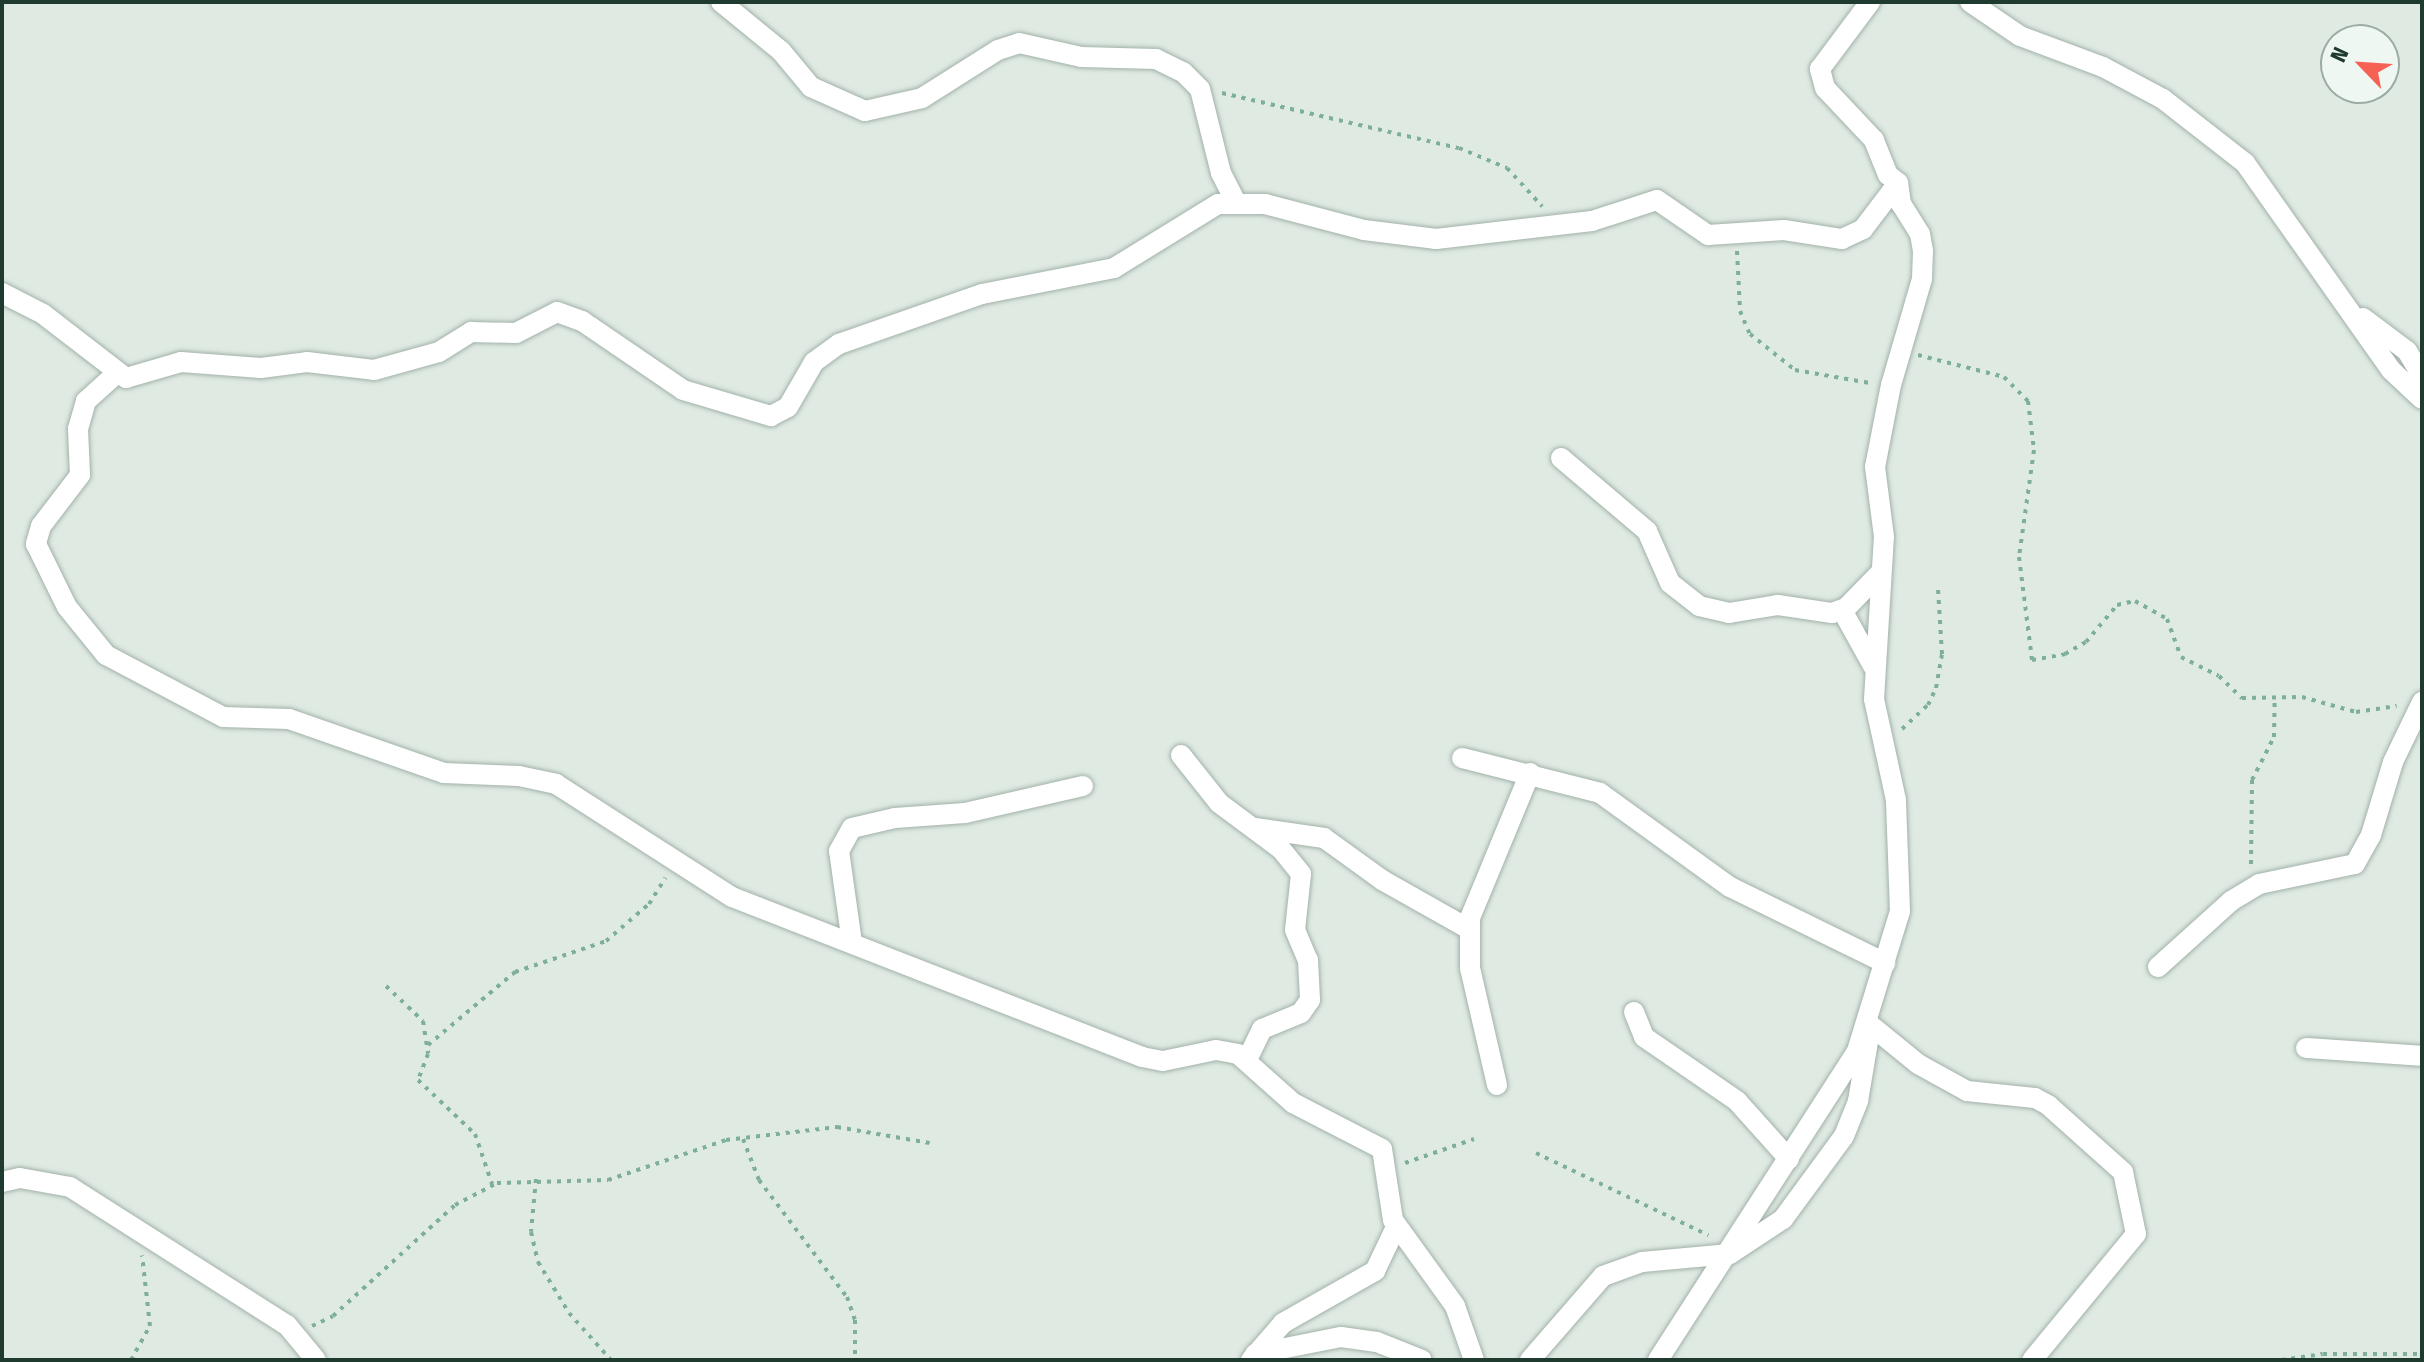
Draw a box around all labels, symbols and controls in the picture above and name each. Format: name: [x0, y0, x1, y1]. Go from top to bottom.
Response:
north arrow: [2320, 24, 2400, 104]
text: N: [2325, 43, 2355, 66]

